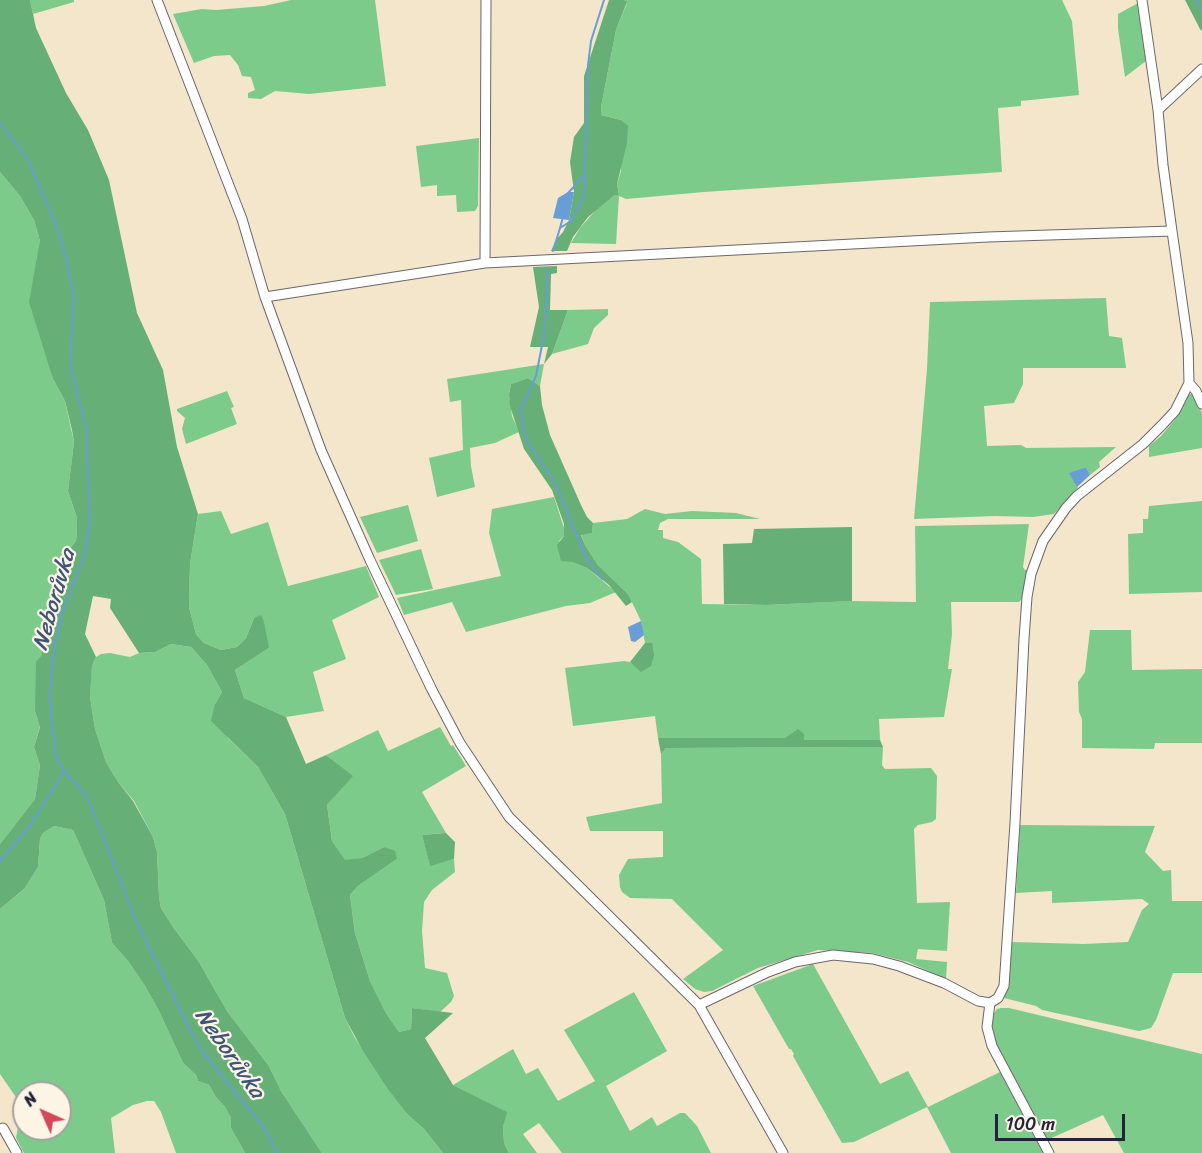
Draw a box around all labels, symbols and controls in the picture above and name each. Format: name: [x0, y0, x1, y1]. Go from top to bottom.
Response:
water label: Neborůvka: [28, 547, 82, 653]
water label: Neborůvka: [188, 1004, 270, 1104]
north arrow: [12, 1081, 72, 1141]
text: N: [16, 1085, 45, 1114]
scale bar: [998, 1102, 1128, 1140]
text: 100 m: [1006, 1108, 1055, 1140]

